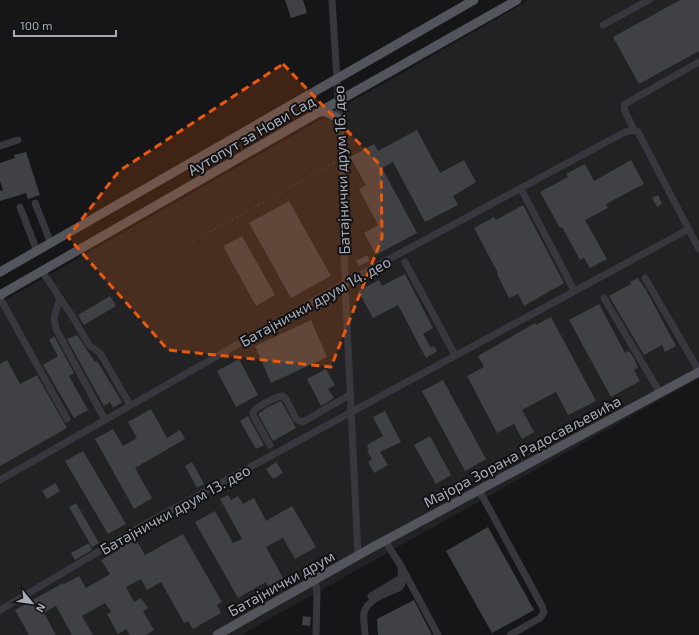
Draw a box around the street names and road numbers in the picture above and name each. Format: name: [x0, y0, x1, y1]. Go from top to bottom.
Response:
street label: Батајнички друм 16. део: [329, 85, 354, 255]
street label: Аутопут за Нови Сад: [184, 91, 318, 180]
street label: Батајнички друм 14. део: [236, 252, 394, 351]
street label: Мајора Зорана Радосављевића: [420, 391, 624, 512]
street label: Батајнички друм 13. део: [97, 460, 254, 559]
street label: Батајнички друм: [225, 546, 338, 621]

